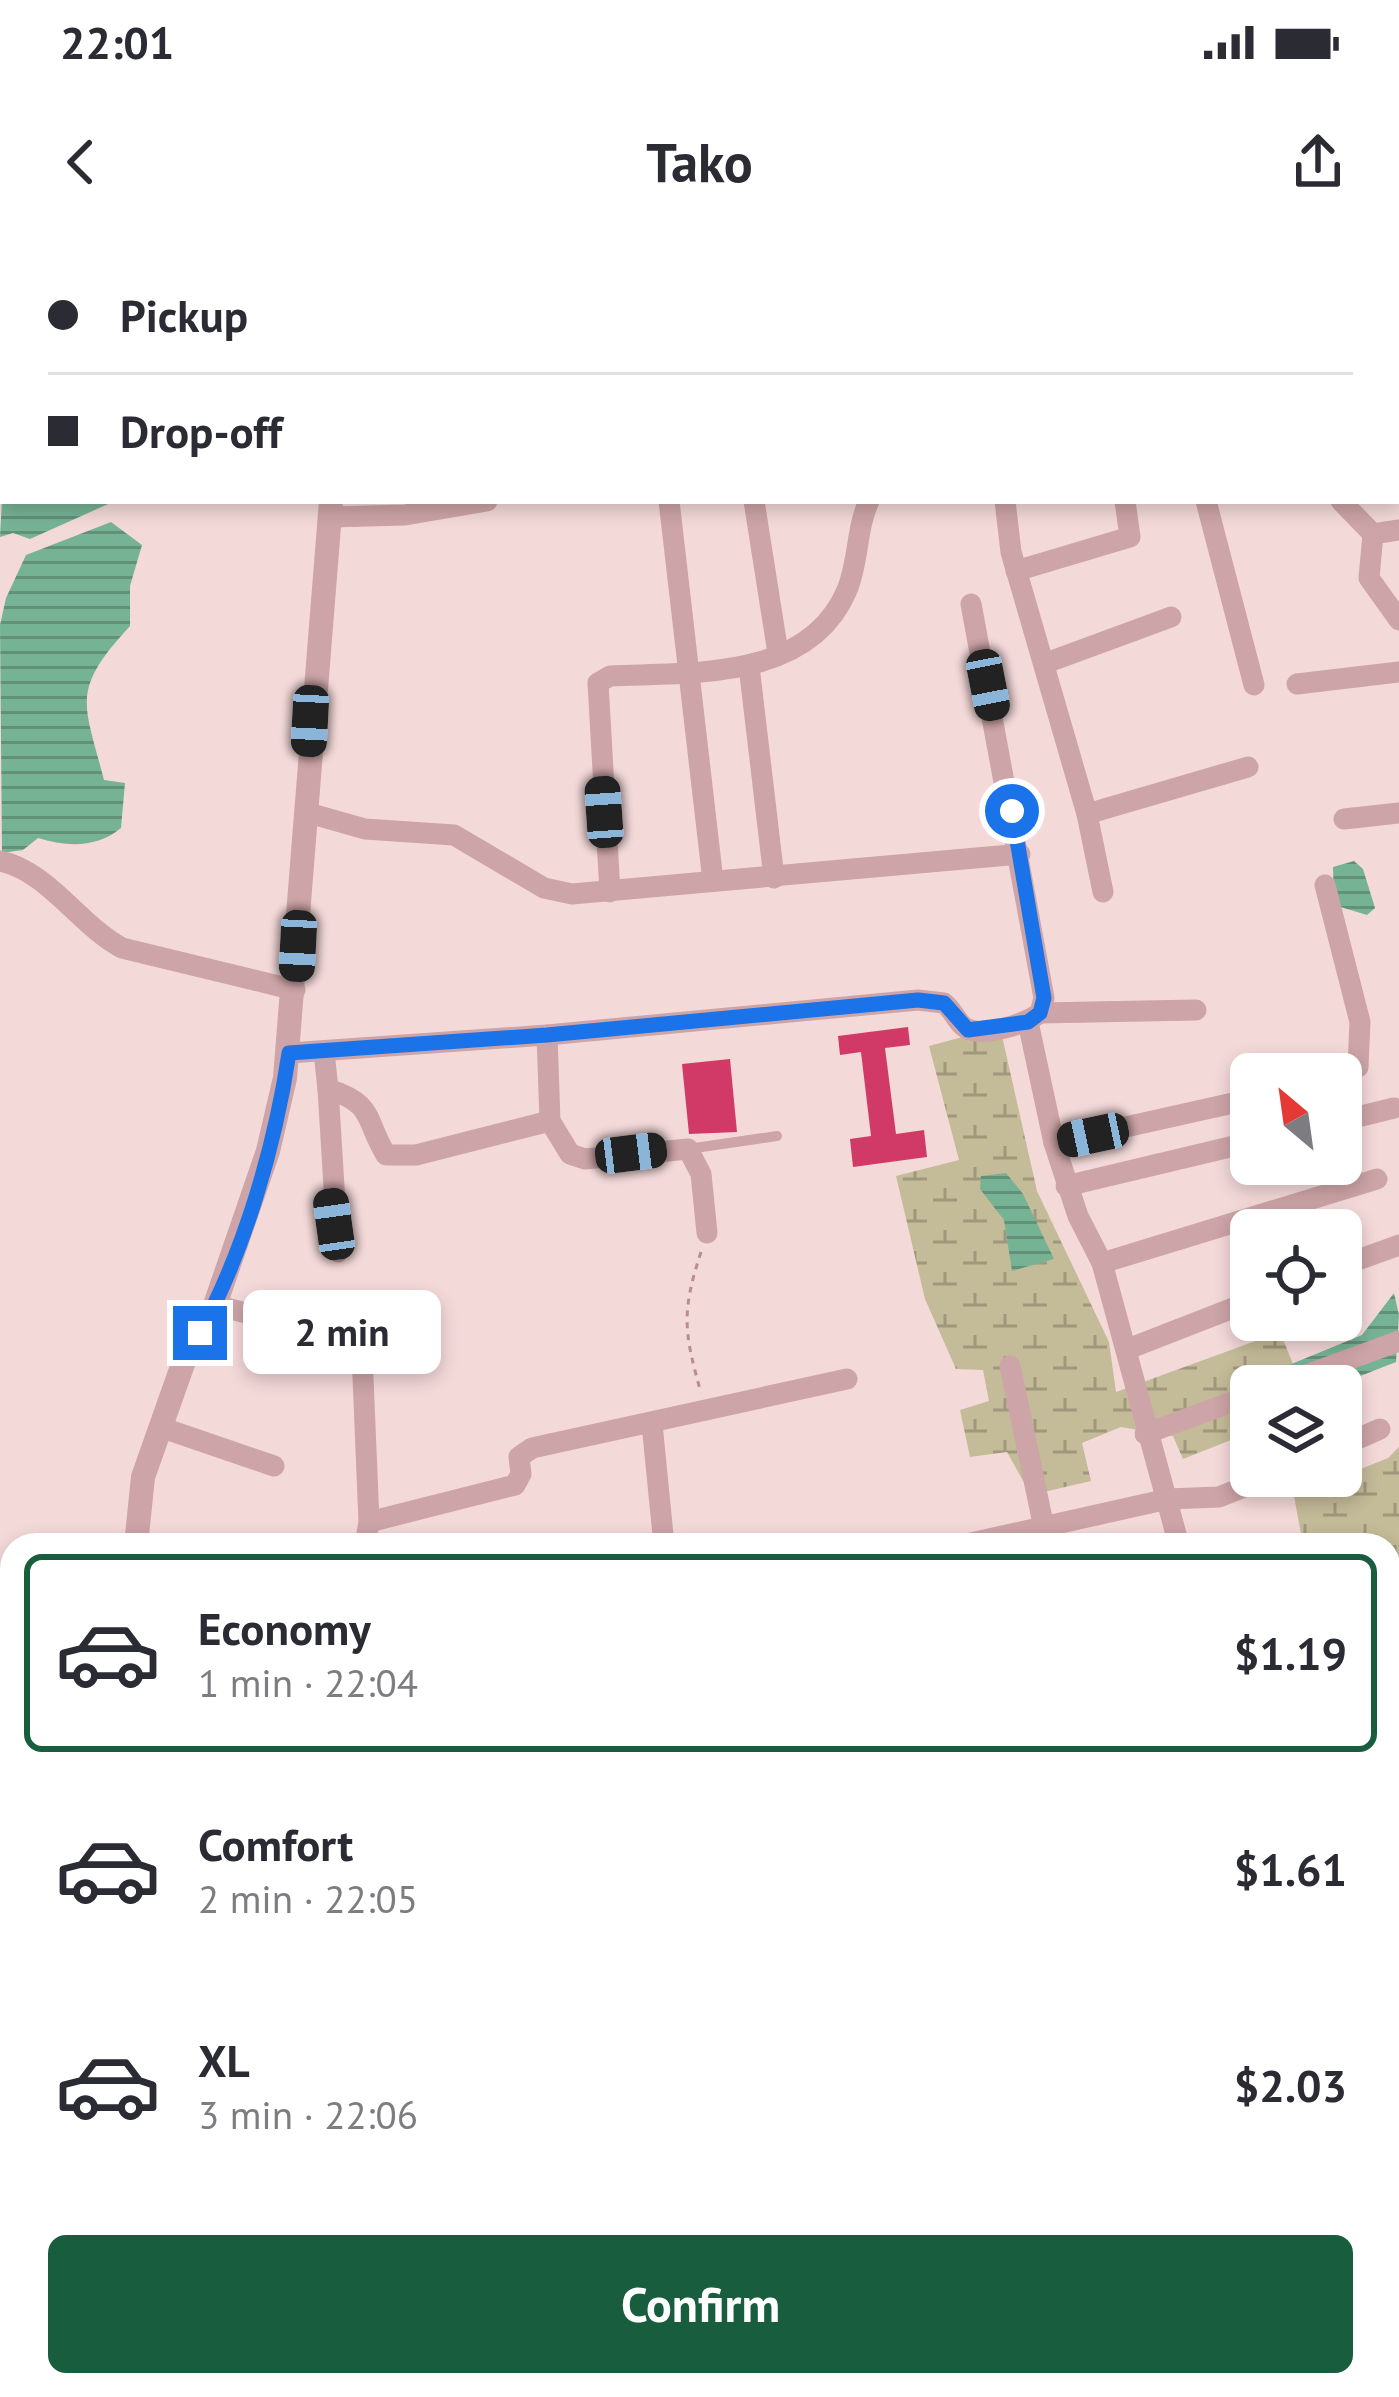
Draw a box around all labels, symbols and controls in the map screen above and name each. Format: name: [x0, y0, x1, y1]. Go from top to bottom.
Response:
text: 22:01: [60, 13, 174, 71]
text: Tako: [646, 127, 753, 197]
icon: back: [48, 129, 114, 195]
icon: share: [1285, 129, 1351, 195]
text: Pickup: [120, 286, 248, 344]
text: Drop-off: [120, 402, 282, 460]
car: [963, 646, 1013, 724]
car: [290, 684, 330, 758]
car: [584, 775, 624, 849]
route start: [985, 784, 1039, 838]
car: [278, 909, 318, 983]
north arrow: [1230, 1053, 1362, 1185]
map controls: [1230, 1053, 1362, 1497]
car: [1054, 1110, 1132, 1160]
car: [593, 1131, 669, 1175]
car: [311, 1186, 357, 1262]
button: locate: [1230, 1209, 1362, 1341]
callout: 2 min: [242, 1291, 440, 1375]
route end: [173, 1306, 227, 1360]
text: 2 min: [294, 1306, 390, 1357]
button: layers: [1230, 1365, 1362, 1497]
icon: car: [54, 1599, 162, 1707]
text: Economy: [198, 1599, 371, 1657]
text: $1.19: [1234, 1624, 1347, 1682]
text: 1 min · 22:04: [198, 1657, 418, 1708]
icon: car: [54, 1815, 162, 1923]
text: Comfort: [198, 1815, 353, 1873]
text: $1.61: [1234, 1840, 1347, 1898]
text: 2 min · 22:05: [198, 1873, 418, 1924]
icon: car: [54, 2031, 162, 2139]
text: XL: [198, 2031, 250, 2089]
text: $2.03: [1234, 2056, 1347, 2114]
text: 3 min · 22:06: [198, 2089, 418, 2140]
button: Confirm: [48, 2235, 1353, 2373]

